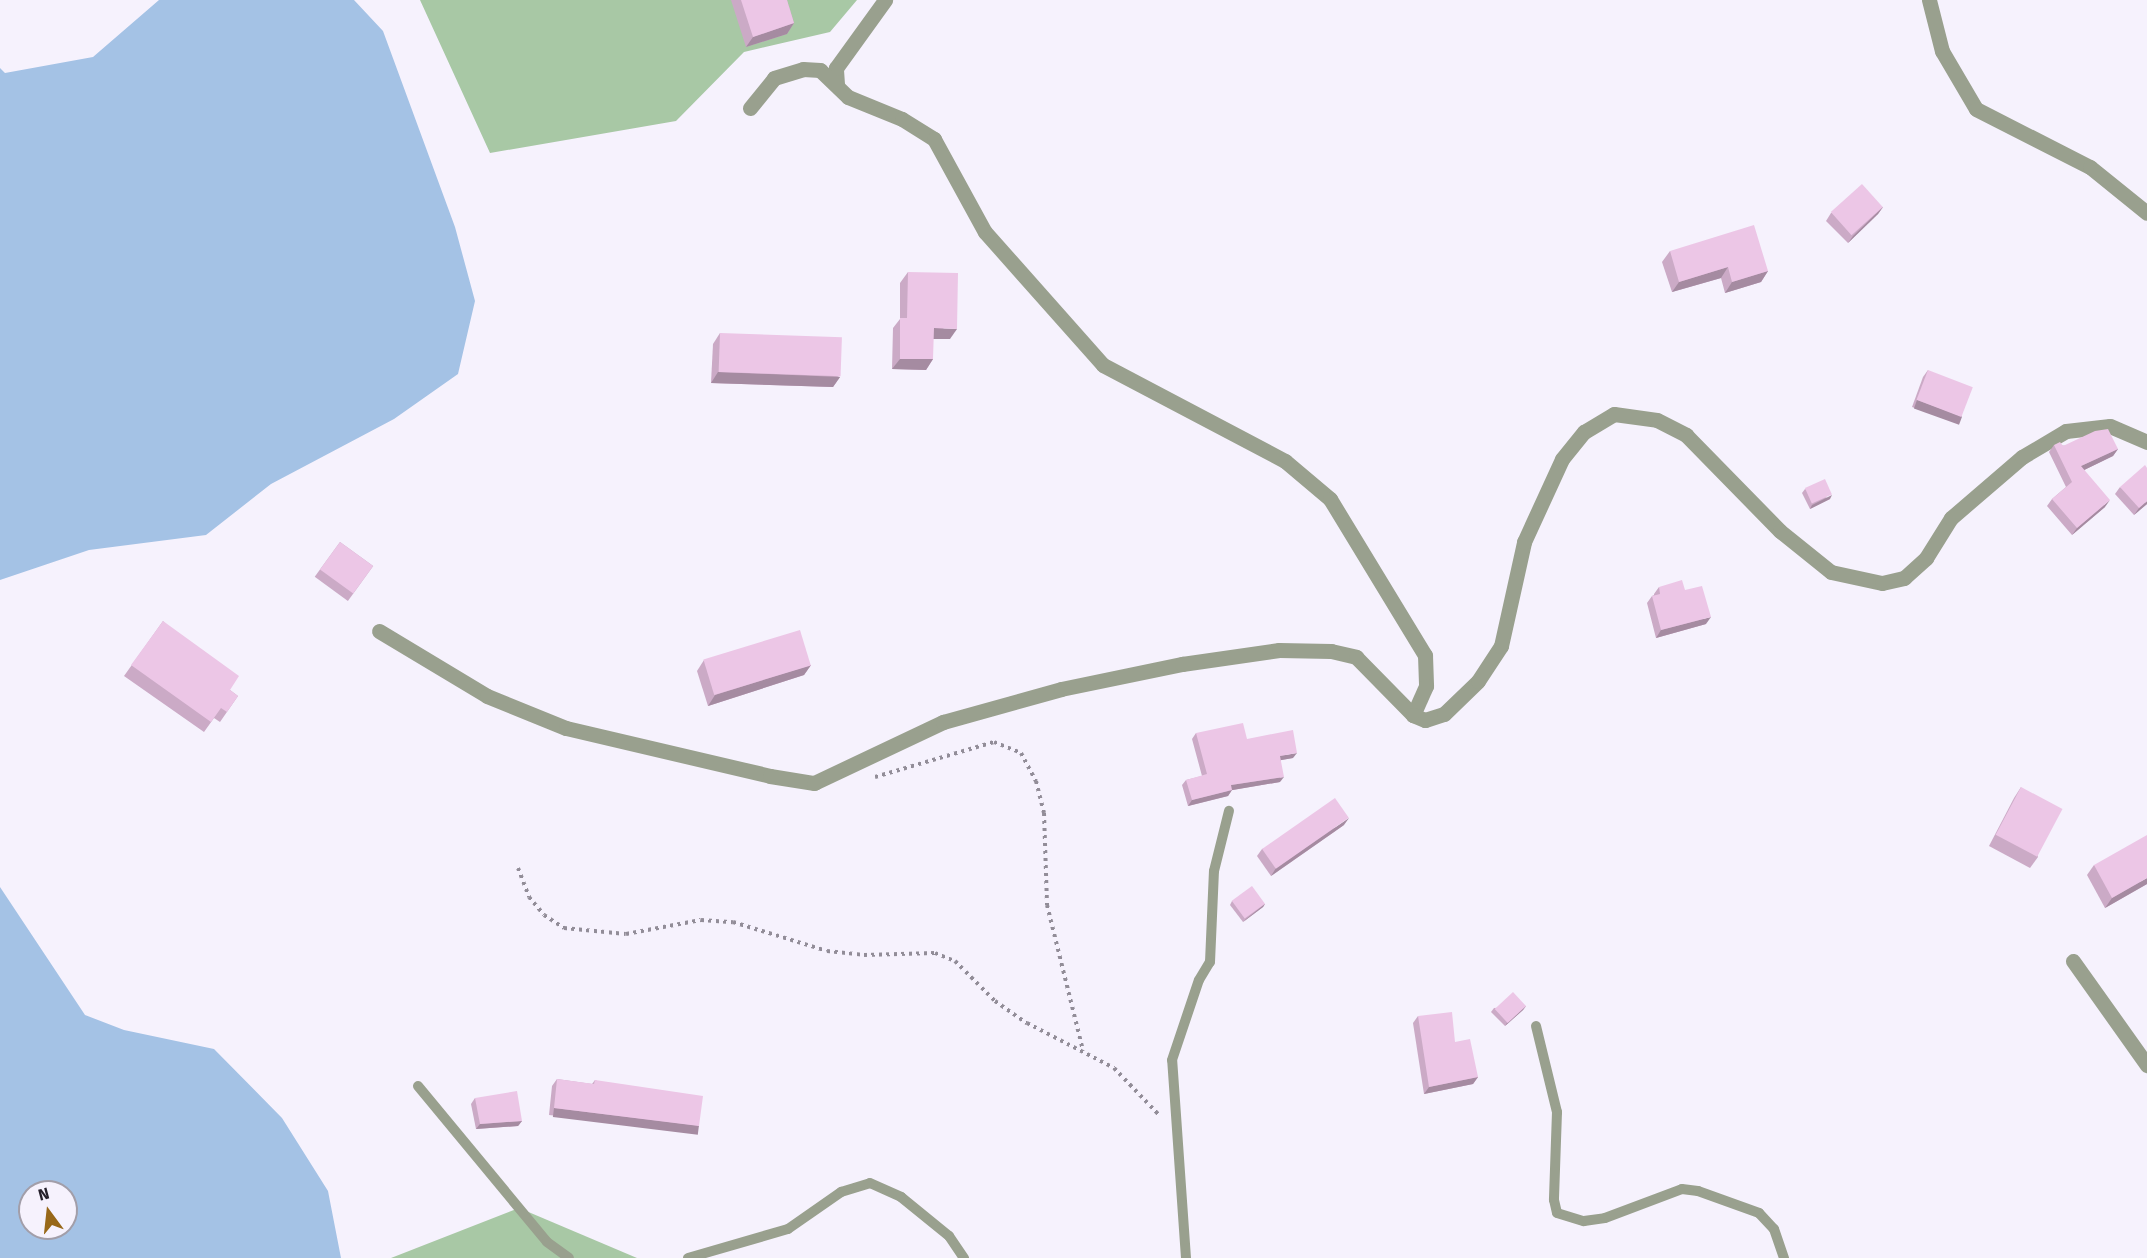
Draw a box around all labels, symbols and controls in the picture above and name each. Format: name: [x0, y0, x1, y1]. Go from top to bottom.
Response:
north arrow: [18, 1180, 78, 1240]
text: N: [36, 1184, 51, 1205]

